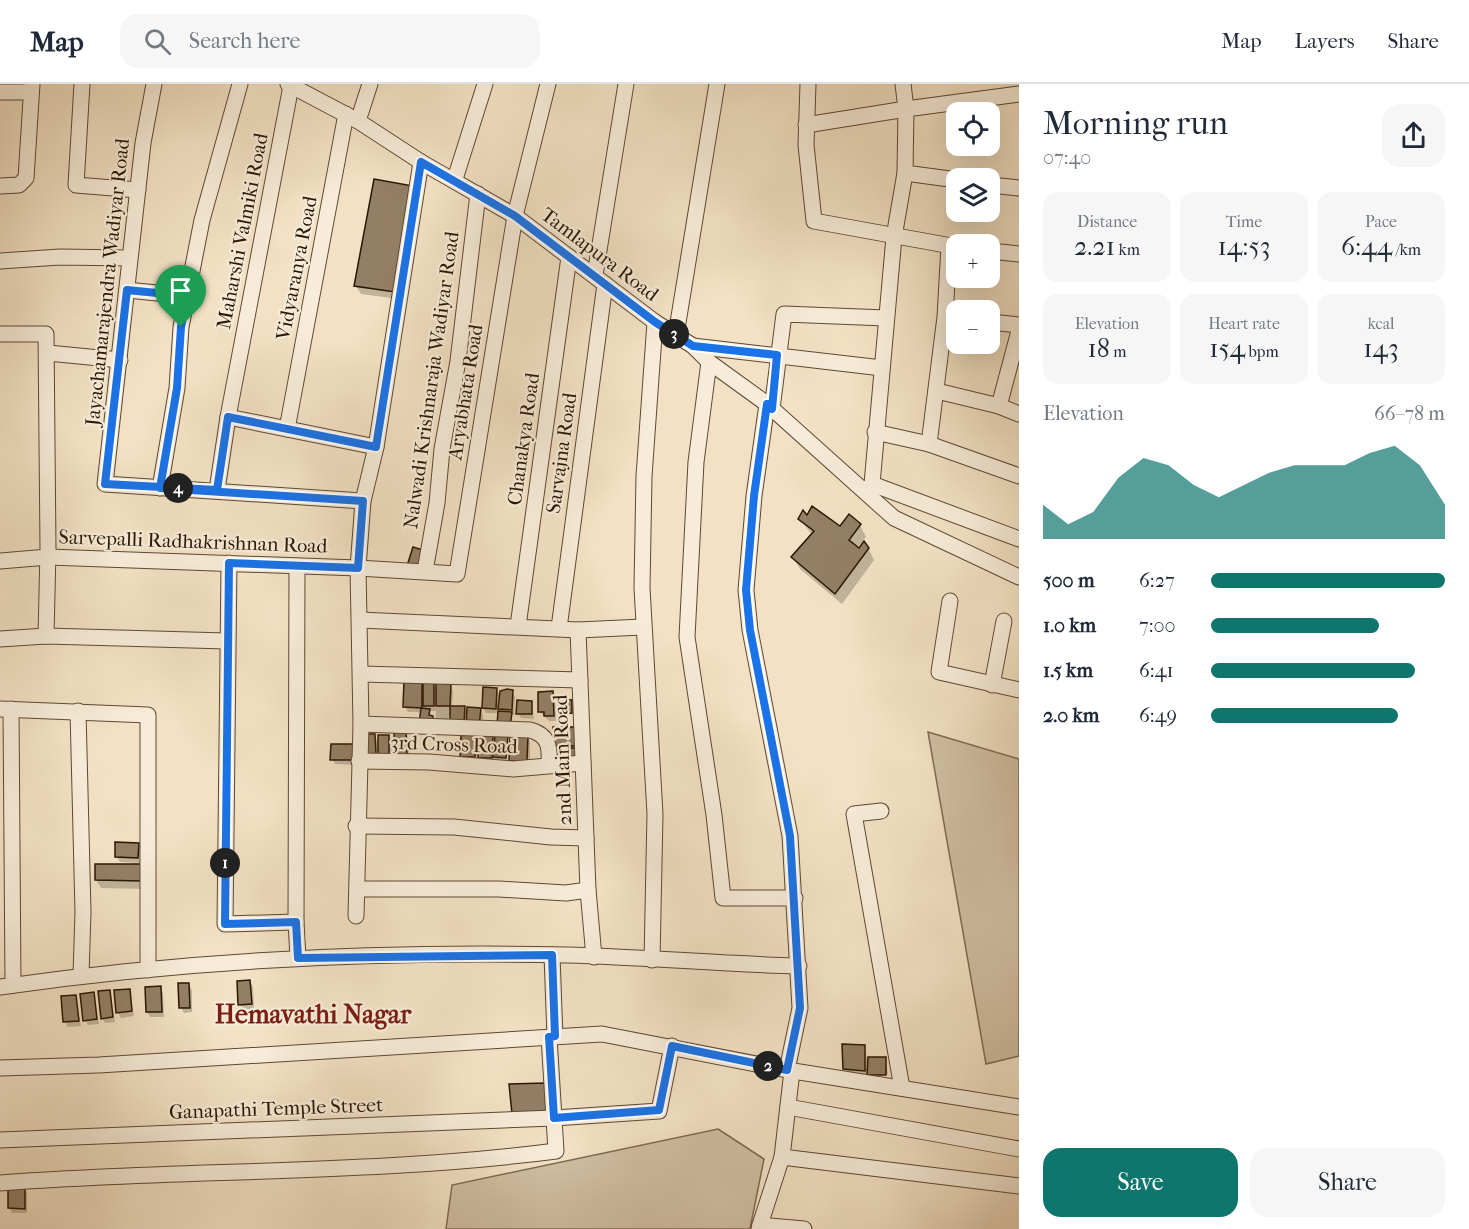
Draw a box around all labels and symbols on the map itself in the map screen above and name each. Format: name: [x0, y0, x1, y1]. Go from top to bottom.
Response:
street label: Maharshi Valmiki Road: [212, 130, 273, 331]
street label: Jayachamarajendra Wadiyar Road: [81, 136, 134, 429]
street label: Vidyaranya Road: [271, 193, 322, 343]
street label: Tamlapura Road: [536, 203, 664, 307]
street label: Nalwadi Krishnaraja Wadiyar Road: [399, 229, 464, 530]
pin: [155, 265, 206, 327]
pin: 3: [659, 319, 689, 349]
street label: Aryabhata Road: [443, 321, 488, 463]
street label: Chanakya Road: [503, 370, 544, 507]
street label: Sarvajna Road: [542, 390, 582, 515]
pin: 4: [163, 473, 193, 503]
street label: Sarvepalli Radhakrishnan Road: [58, 525, 329, 558]
street label: 2nd Main Road: [549, 693, 576, 826]
street label: 3rd Cross Road: [390, 731, 519, 758]
pin: 1: [210, 848, 240, 878]
district label: Hemavathi Nagar: [215, 999, 412, 1030]
pin: 2: [753, 1051, 783, 1081]
street label: Ganapathi Temple Street: [169, 1093, 383, 1124]

